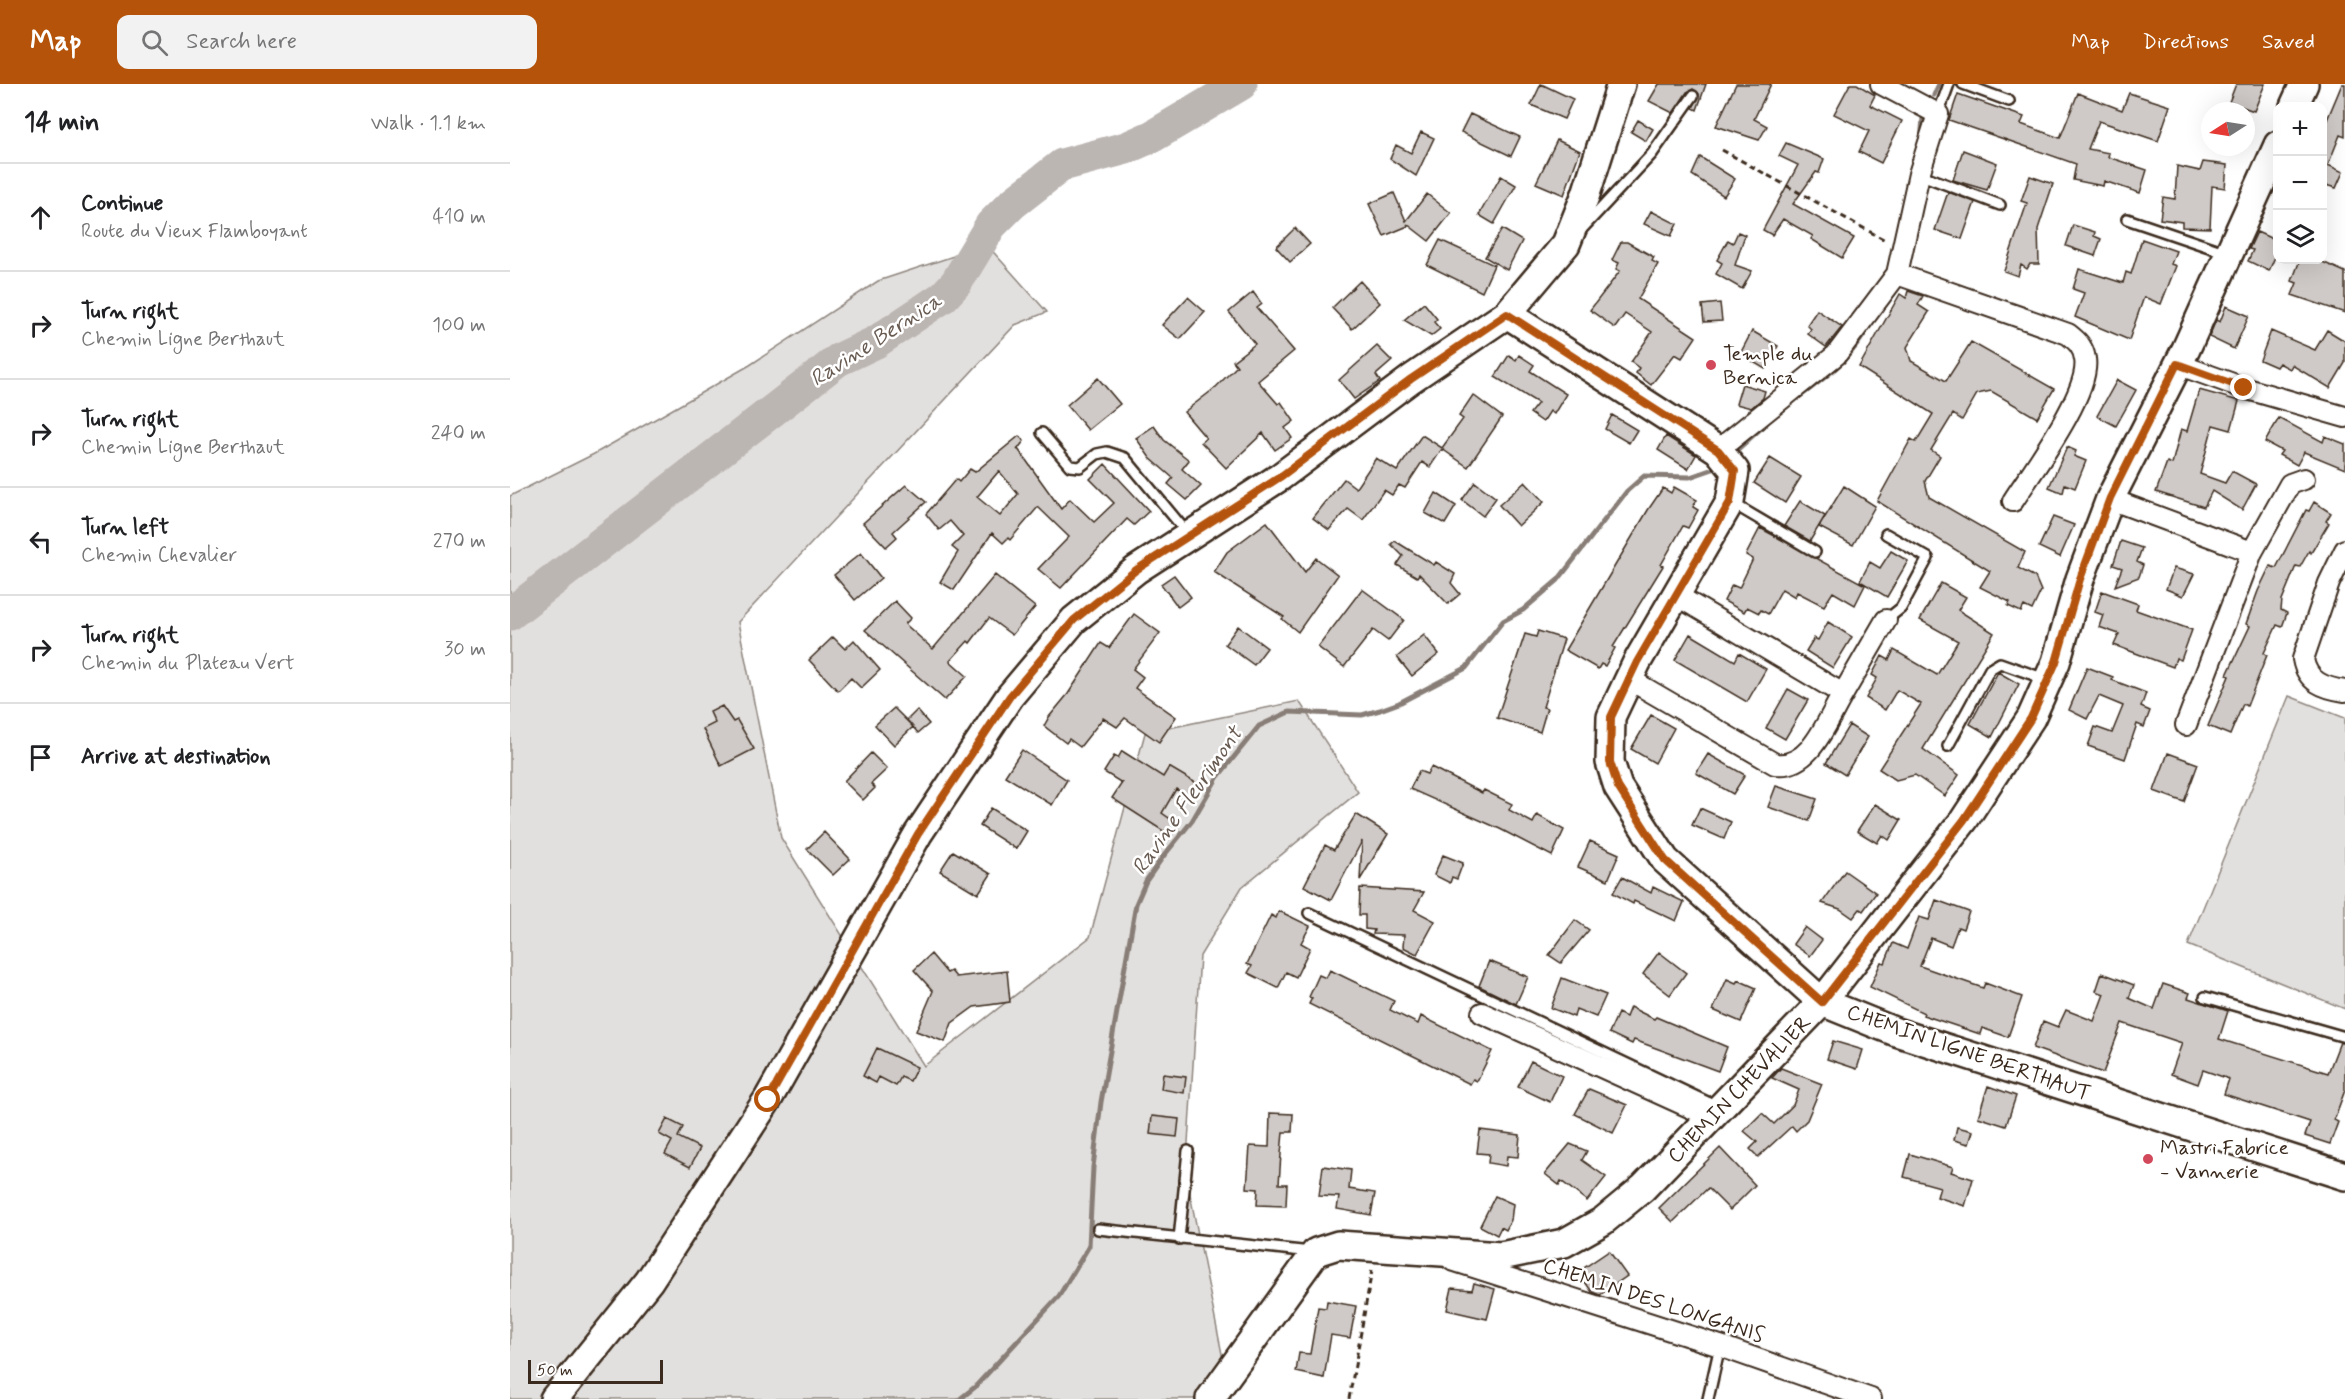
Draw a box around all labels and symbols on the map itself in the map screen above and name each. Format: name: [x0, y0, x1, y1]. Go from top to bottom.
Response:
north arrow: [2201, 102, 2255, 156]
water label: Ravine Bernica: [805, 287, 948, 394]
place label: Temple du Bernica: [1723, 340, 1813, 392]
marker: Temple du Bernica: [1704, 358, 1718, 372]
route end: [2230, 374, 2256, 400]
water label: Ravine Fleurimont: [1126, 720, 1251, 881]
street label: CHEMIN LIGNE BERTHAUT: [1843, 998, 2094, 1108]
street label: CHEMIN CHEVALIER: [1662, 1009, 1818, 1170]
route start: [754, 1086, 780, 1112]
place label: Mastri Fabrice - Vannerie: [2160, 1134, 2289, 1186]
marker: Mastri Fabrice - Vannerie: [2141, 1152, 2155, 1166]
street label: CHEMIN DES LONGANIS: [1539, 1252, 1768, 1350]
scale bar: [528, 1357, 663, 1384]

